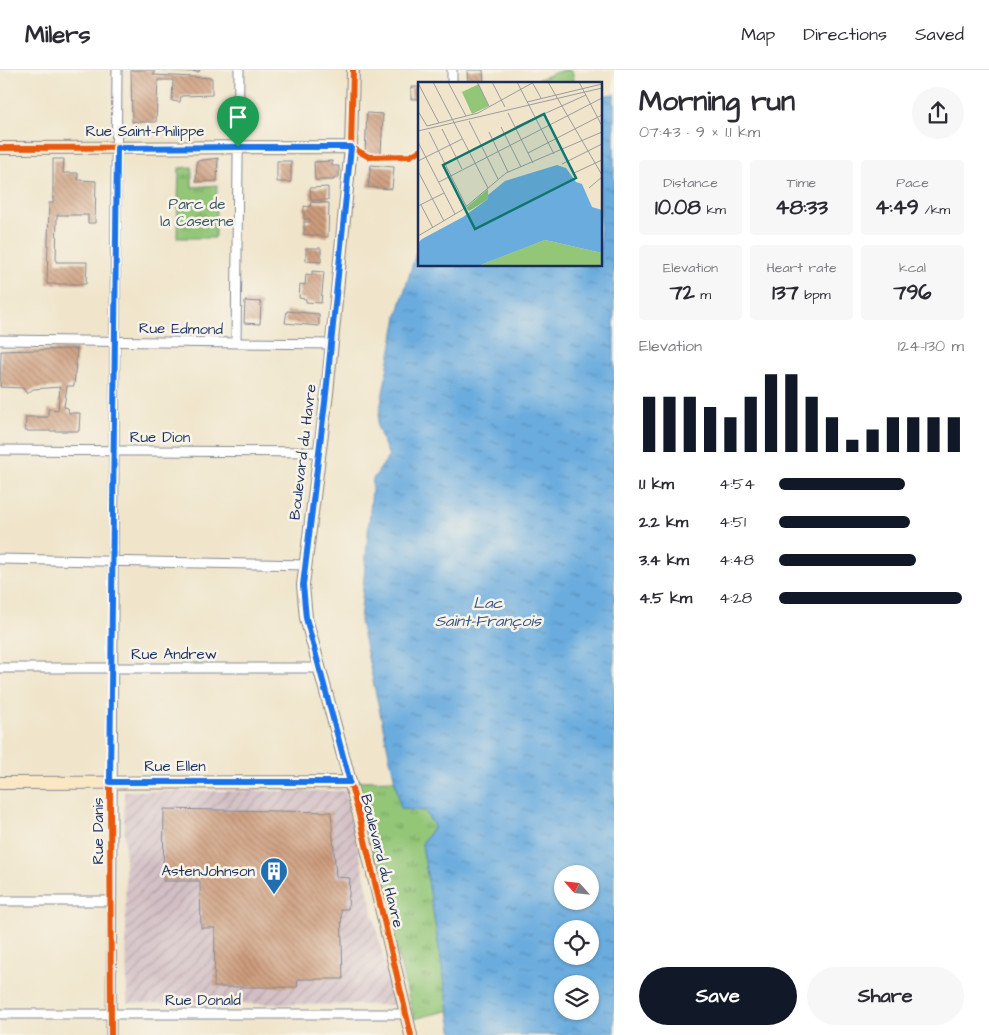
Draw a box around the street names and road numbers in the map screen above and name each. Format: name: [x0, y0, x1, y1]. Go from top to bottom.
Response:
street label: Rue Saint-Philippe: [86, 121, 204, 142]
street label: Rue Edmond: [139, 318, 224, 340]
street label: Boulevard du Havre: [284, 383, 322, 521]
street label: Rue Dion: [130, 427, 191, 448]
street label: Rue Andrew: [131, 644, 217, 665]
street label: Rue Ellen: [144, 756, 206, 777]
street label: Boulevard du Havre: [355, 792, 409, 930]
street label: Rue Danis: [88, 797, 109, 865]
street label: Rue Donald: [165, 990, 241, 1011]

